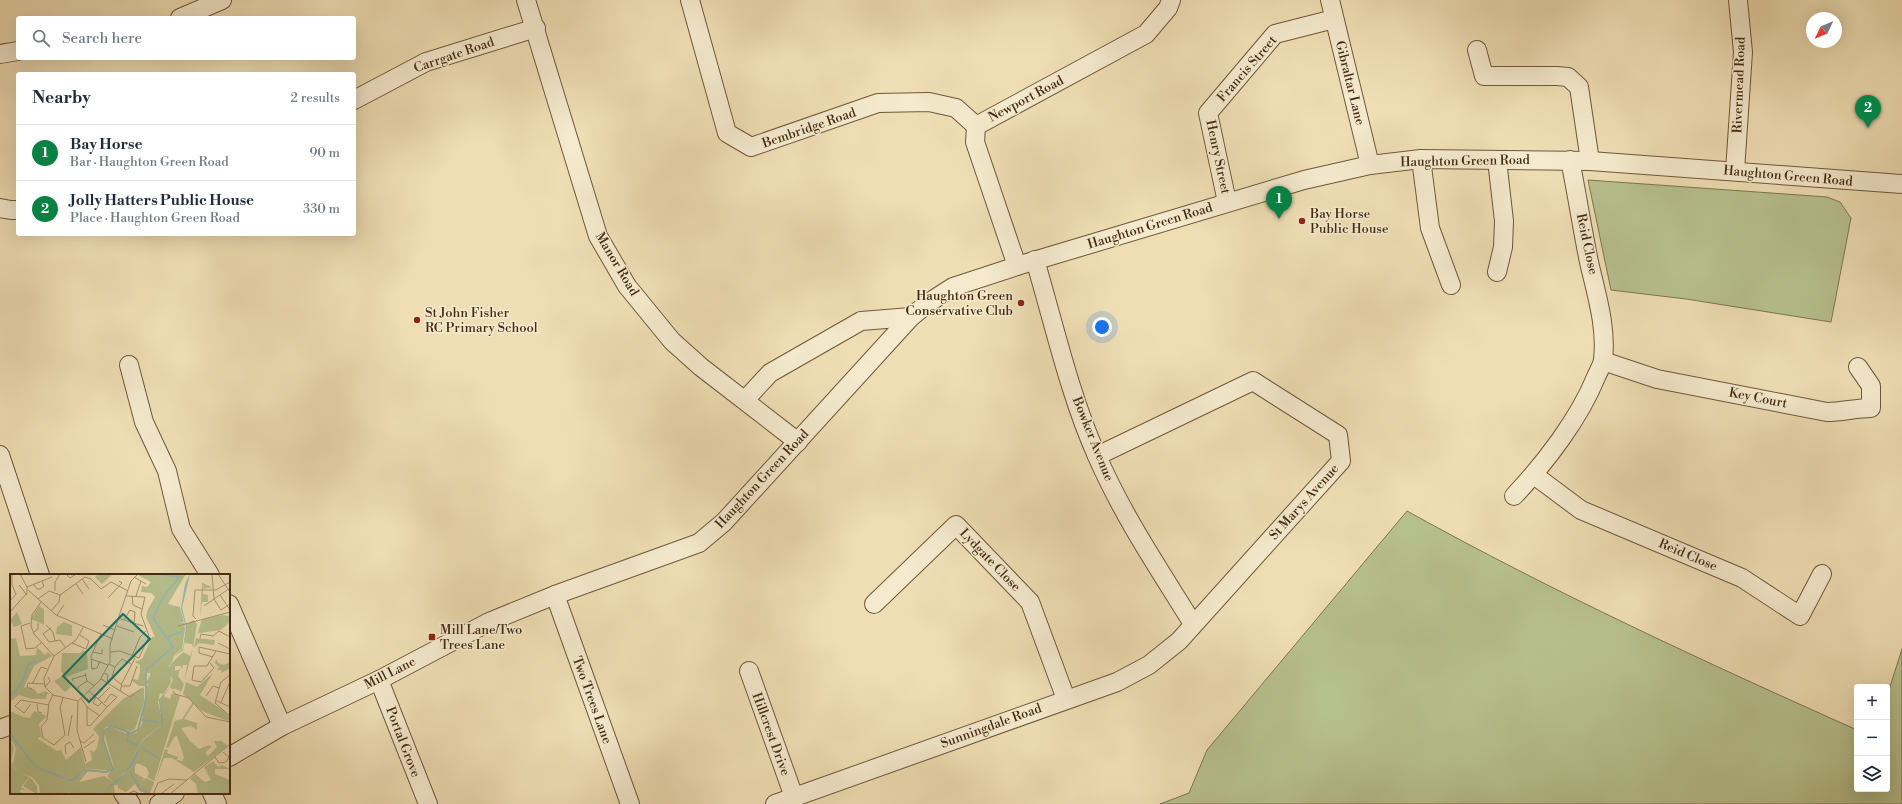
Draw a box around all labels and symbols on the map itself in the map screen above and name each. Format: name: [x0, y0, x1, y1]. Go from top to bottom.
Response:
north arrow: [1806, 12, 1842, 48]
street label: Francis Street: [1214, 32, 1280, 106]
street label: Carrgate Road: [412, 34, 497, 76]
street label: Rivermead Road: [1729, 36, 1749, 134]
street label: Gibraltar Lane: [1332, 39, 1368, 127]
street label: Newport Road: [985, 72, 1067, 126]
pin: 2: [1855, 95, 1881, 128]
street label: Bembridge Road: [759, 104, 859, 152]
street label: Henry Street: [1202, 119, 1234, 196]
street label: Haughton Green Road: [1400, 152, 1531, 170]
street label: Haughton Green Road: [1723, 162, 1854, 190]
pin: 1: [1266, 186, 1292, 219]
street label: Haughton Green Road: [1086, 199, 1215, 253]
place label: Bay Horse Public House: [1309, 206, 1389, 237]
street label: Reid Close: [1573, 212, 1601, 276]
marker: Bay Horse Public House: [1297, 216, 1307, 226]
street label: Manor Road: [592, 229, 643, 299]
place label: Haughton Green Conservative Club: [906, 288, 1013, 319]
marker: Haughton Green Conservative Club: [1016, 298, 1026, 308]
place label: St John Fisher RC Primary School: [425, 305, 538, 336]
marker: St John Fisher RC Primary School: [412, 315, 422, 325]
your location: [1092, 317, 1112, 337]
street label: Key Court: [1727, 385, 1789, 412]
street label: Bowker Avenue: [1068, 394, 1117, 484]
street label: Haughton Green Road: [712, 426, 813, 532]
street label: St Marys Avenue: [1266, 460, 1342, 543]
street label: Lydgate Close: [956, 525, 1024, 595]
street label: Reid Close: [1656, 535, 1720, 575]
inset map: [10, 574, 230, 794]
place label: Mill Lane/Two Trees Lane: [440, 622, 522, 653]
marker: Mill Lane/Two Trees Lane: [427, 632, 437, 642]
street label: Mill Lane: [362, 653, 419, 693]
street label: Two Trees Lane: [569, 654, 615, 746]
street label: Hillcrest Drive: [749, 690, 794, 778]
street label: Sunningdale Road: [938, 700, 1044, 752]
street label: Portal Grove: [382, 705, 424, 780]

